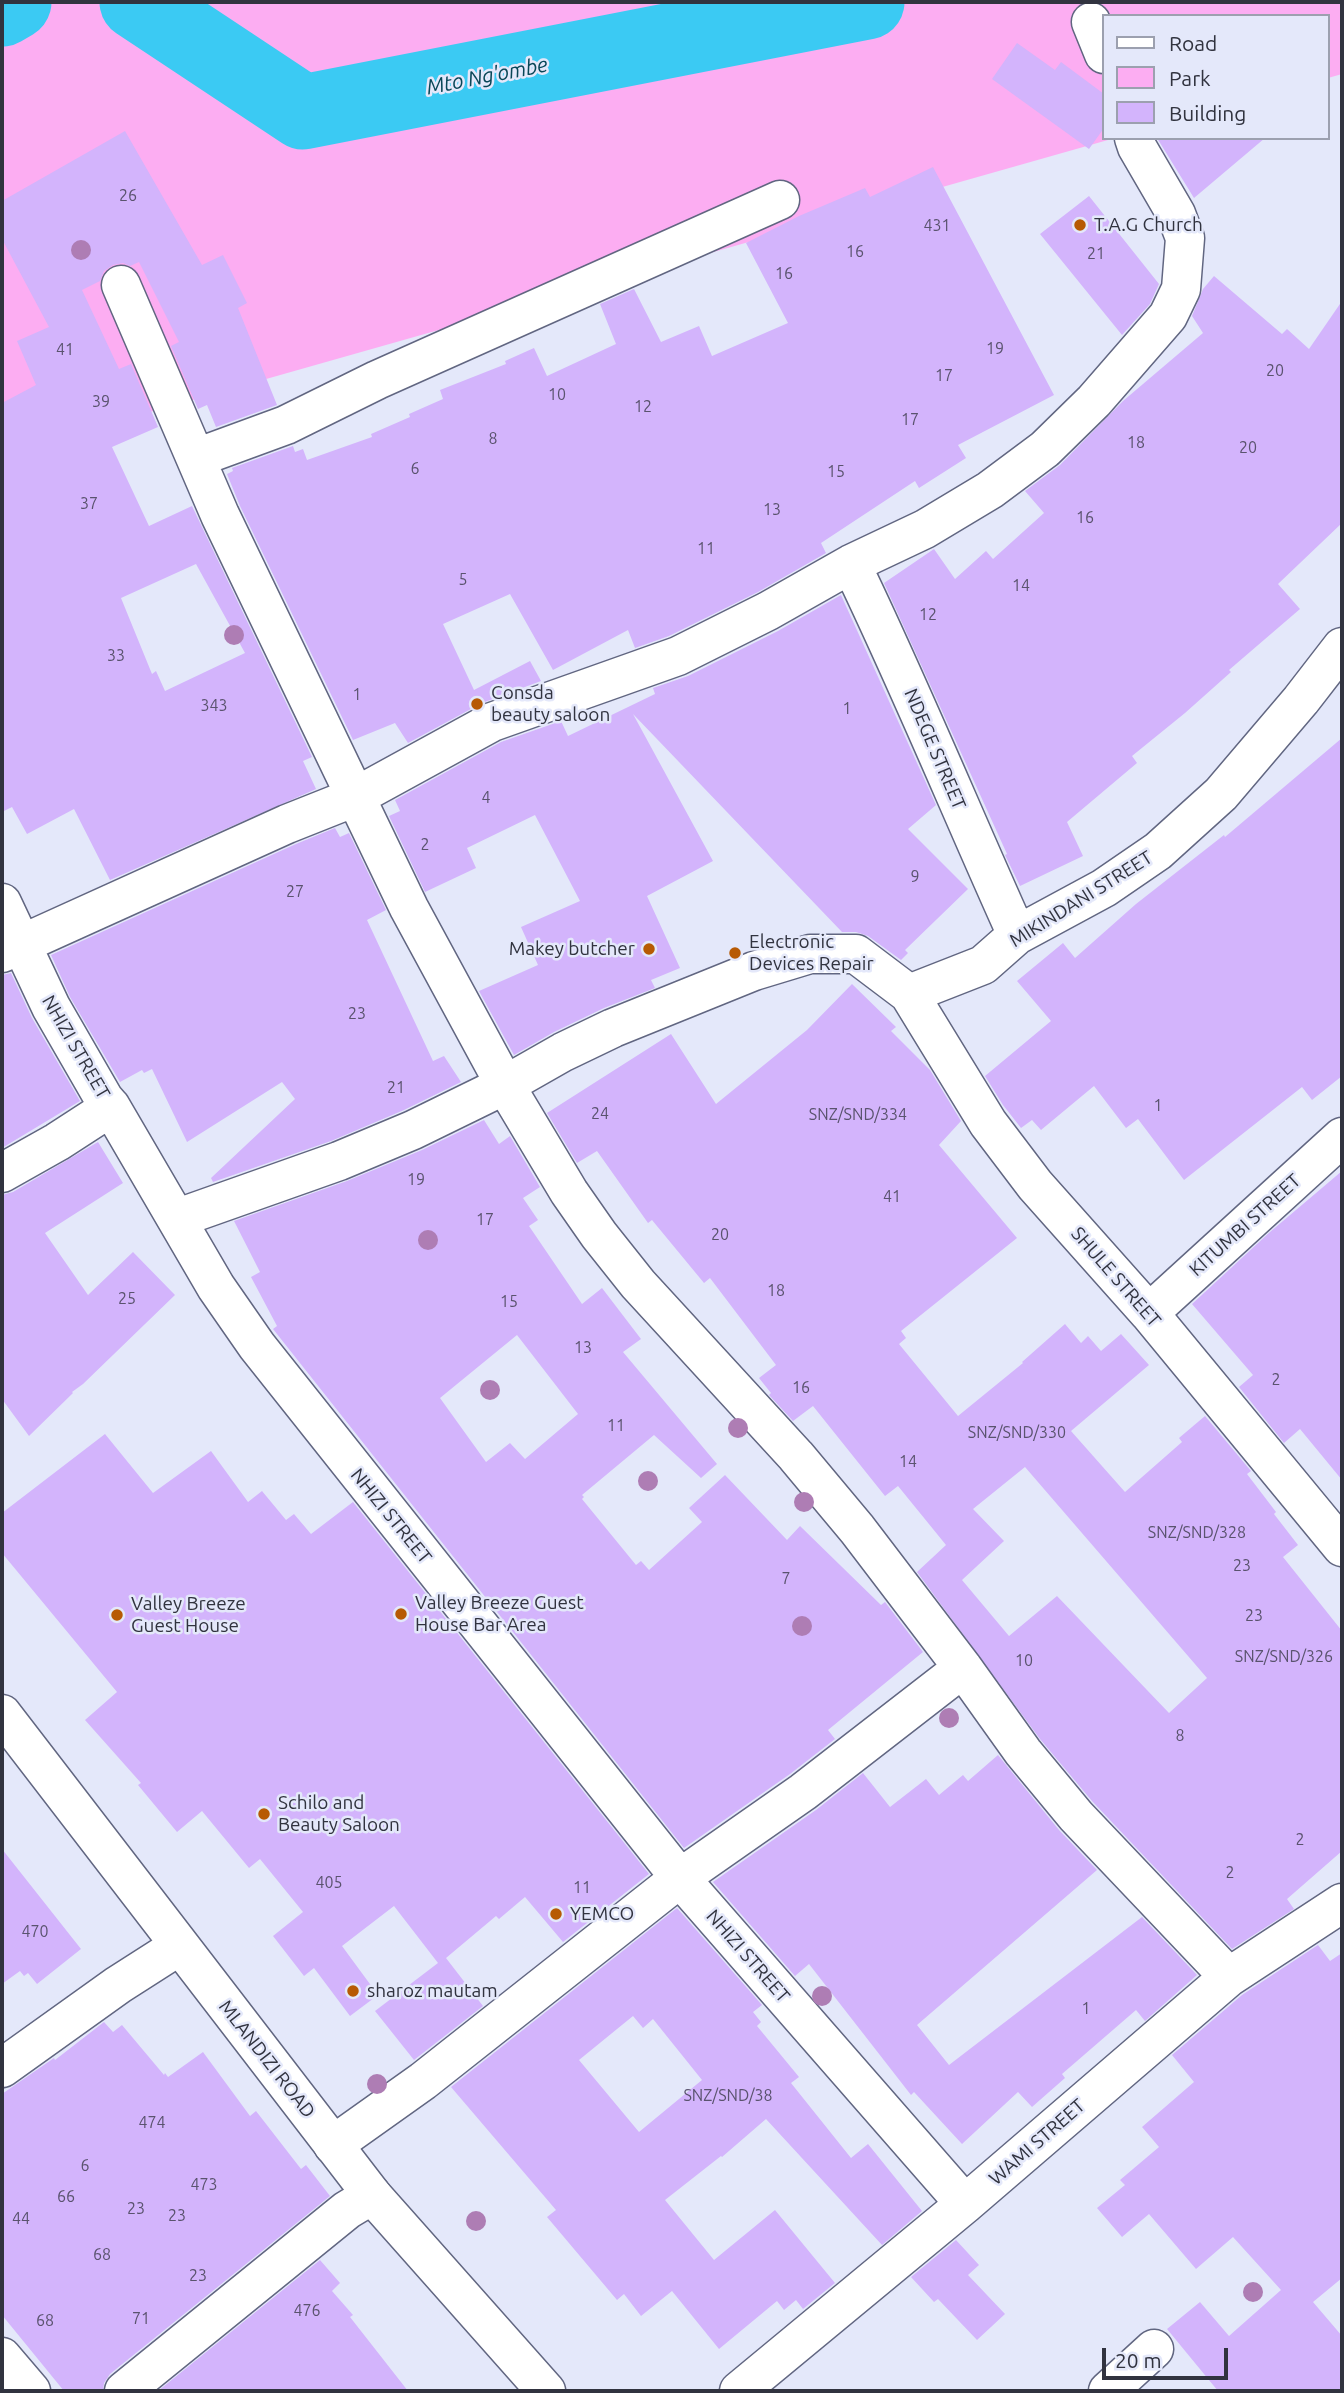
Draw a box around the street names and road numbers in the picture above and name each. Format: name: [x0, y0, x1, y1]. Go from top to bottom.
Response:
street label: NDEGE STREET: [899, 685, 971, 813]
street label: MIKINDANI STREET: [1005, 846, 1157, 952]
street label: NHIZI STREET: [37, 991, 115, 1103]
street label: KITUMBI STREET: [1185, 1169, 1305, 1281]
street label: SHULE STREET: [1066, 1222, 1166, 1332]
street label: NHIZI STREET: [346, 1464, 436, 1568]
street label: NHIZI STREET: [701, 1905, 795, 2007]
street label: MLANDIZI ROAD: [214, 1996, 320, 2122]
street label: WAMI STREET: [984, 2094, 1090, 2190]

